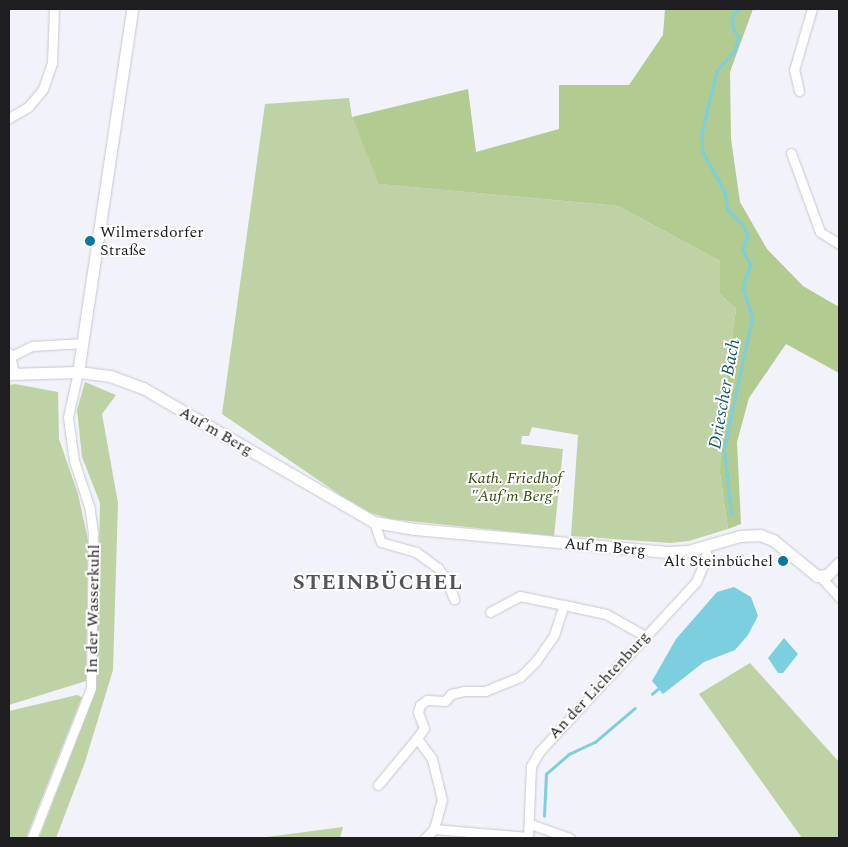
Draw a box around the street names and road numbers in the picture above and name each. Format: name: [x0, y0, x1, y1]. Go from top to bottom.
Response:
street label: Auf'm Berg: [176, 402, 256, 460]
street label: Auf'm Berg: [564, 534, 646, 560]
street label: In der Wasserkuhl: [82, 544, 104, 674]
street label: An der Lichtenburg: [544, 627, 654, 743]

